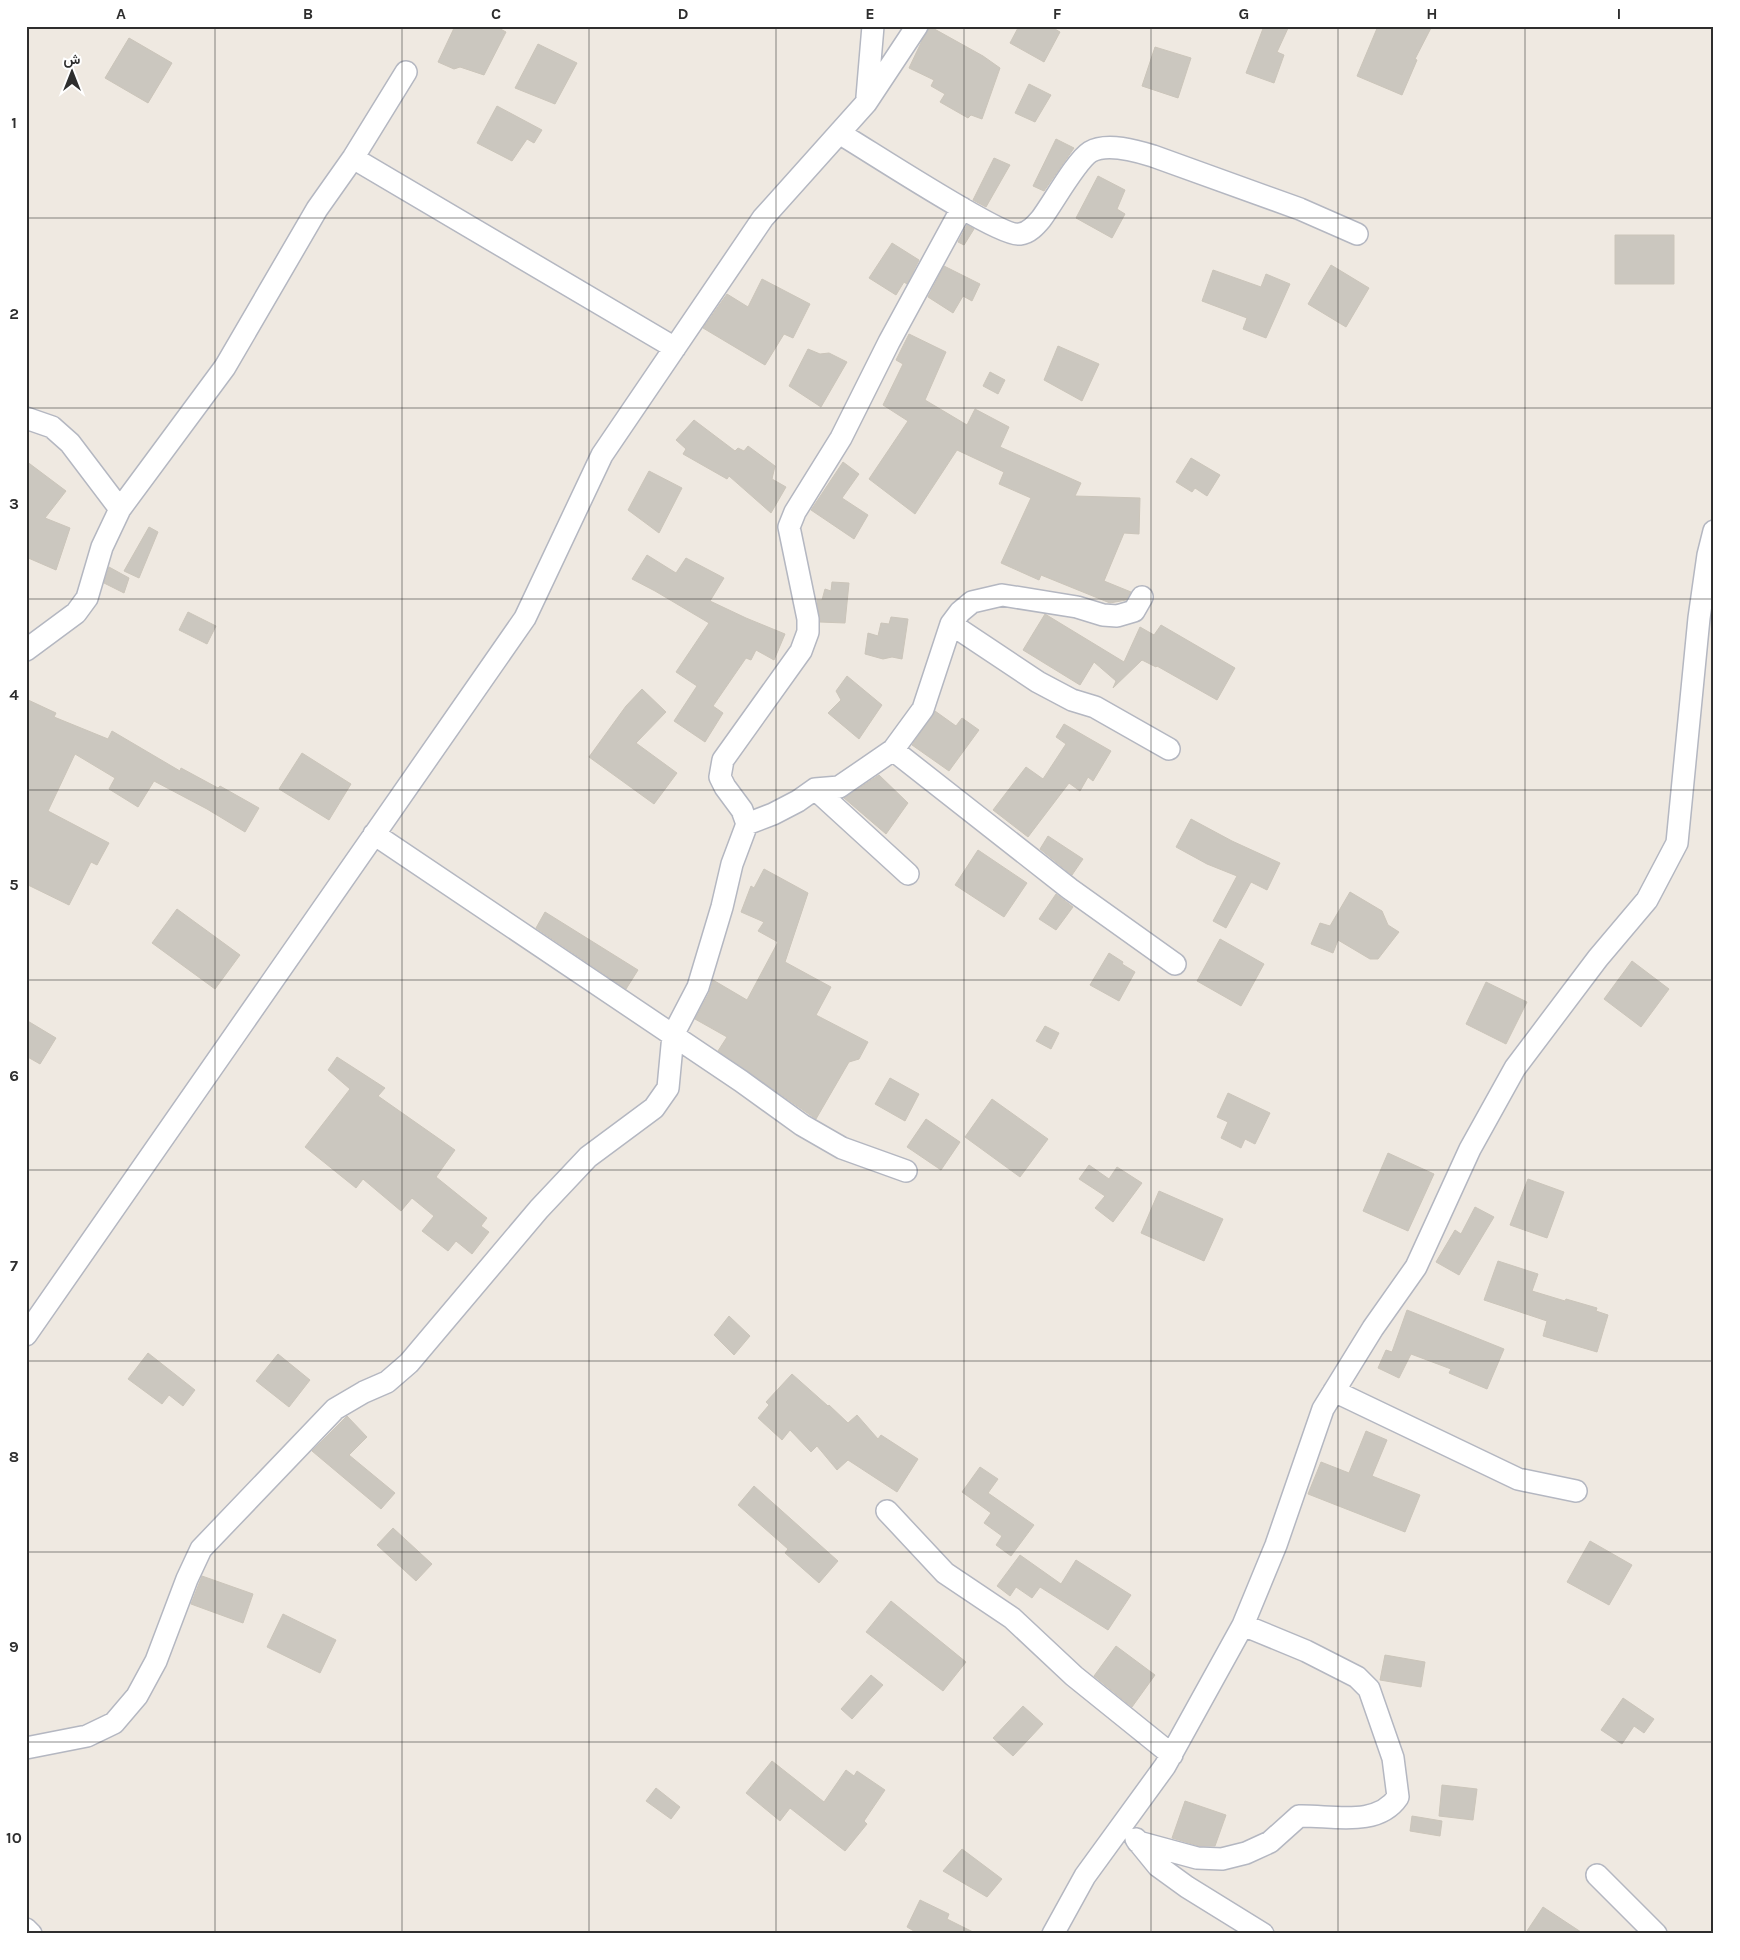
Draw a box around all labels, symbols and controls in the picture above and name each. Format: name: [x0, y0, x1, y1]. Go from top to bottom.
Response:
text: A: [116, 4, 126, 23]
text: B: [303, 4, 313, 23]
text: C: [491, 4, 501, 23]
text: D: [678, 4, 689, 23]
text: E: [865, 4, 875, 23]
text: F: [1053, 4, 1062, 23]
text: G: [1239, 4, 1249, 23]
text: H: [1426, 4, 1438, 23]
text: I: [1617, 4, 1621, 23]
north arrow: [48, 48, 98, 98]
text: ش: [64, 51, 81, 68]
text: 1: [11, 113, 17, 132]
text: 2: [9, 304, 19, 323]
text: 3: [9, 494, 19, 513]
text: 4: [9, 685, 19, 704]
text: 5: [9, 875, 19, 894]
text: 6: [9, 1066, 19, 1085]
text: 7: [10, 1256, 18, 1275]
text: 8: [9, 1447, 19, 1466]
text: 9: [9, 1637, 19, 1656]
text: 10: [6, 1828, 22, 1847]

